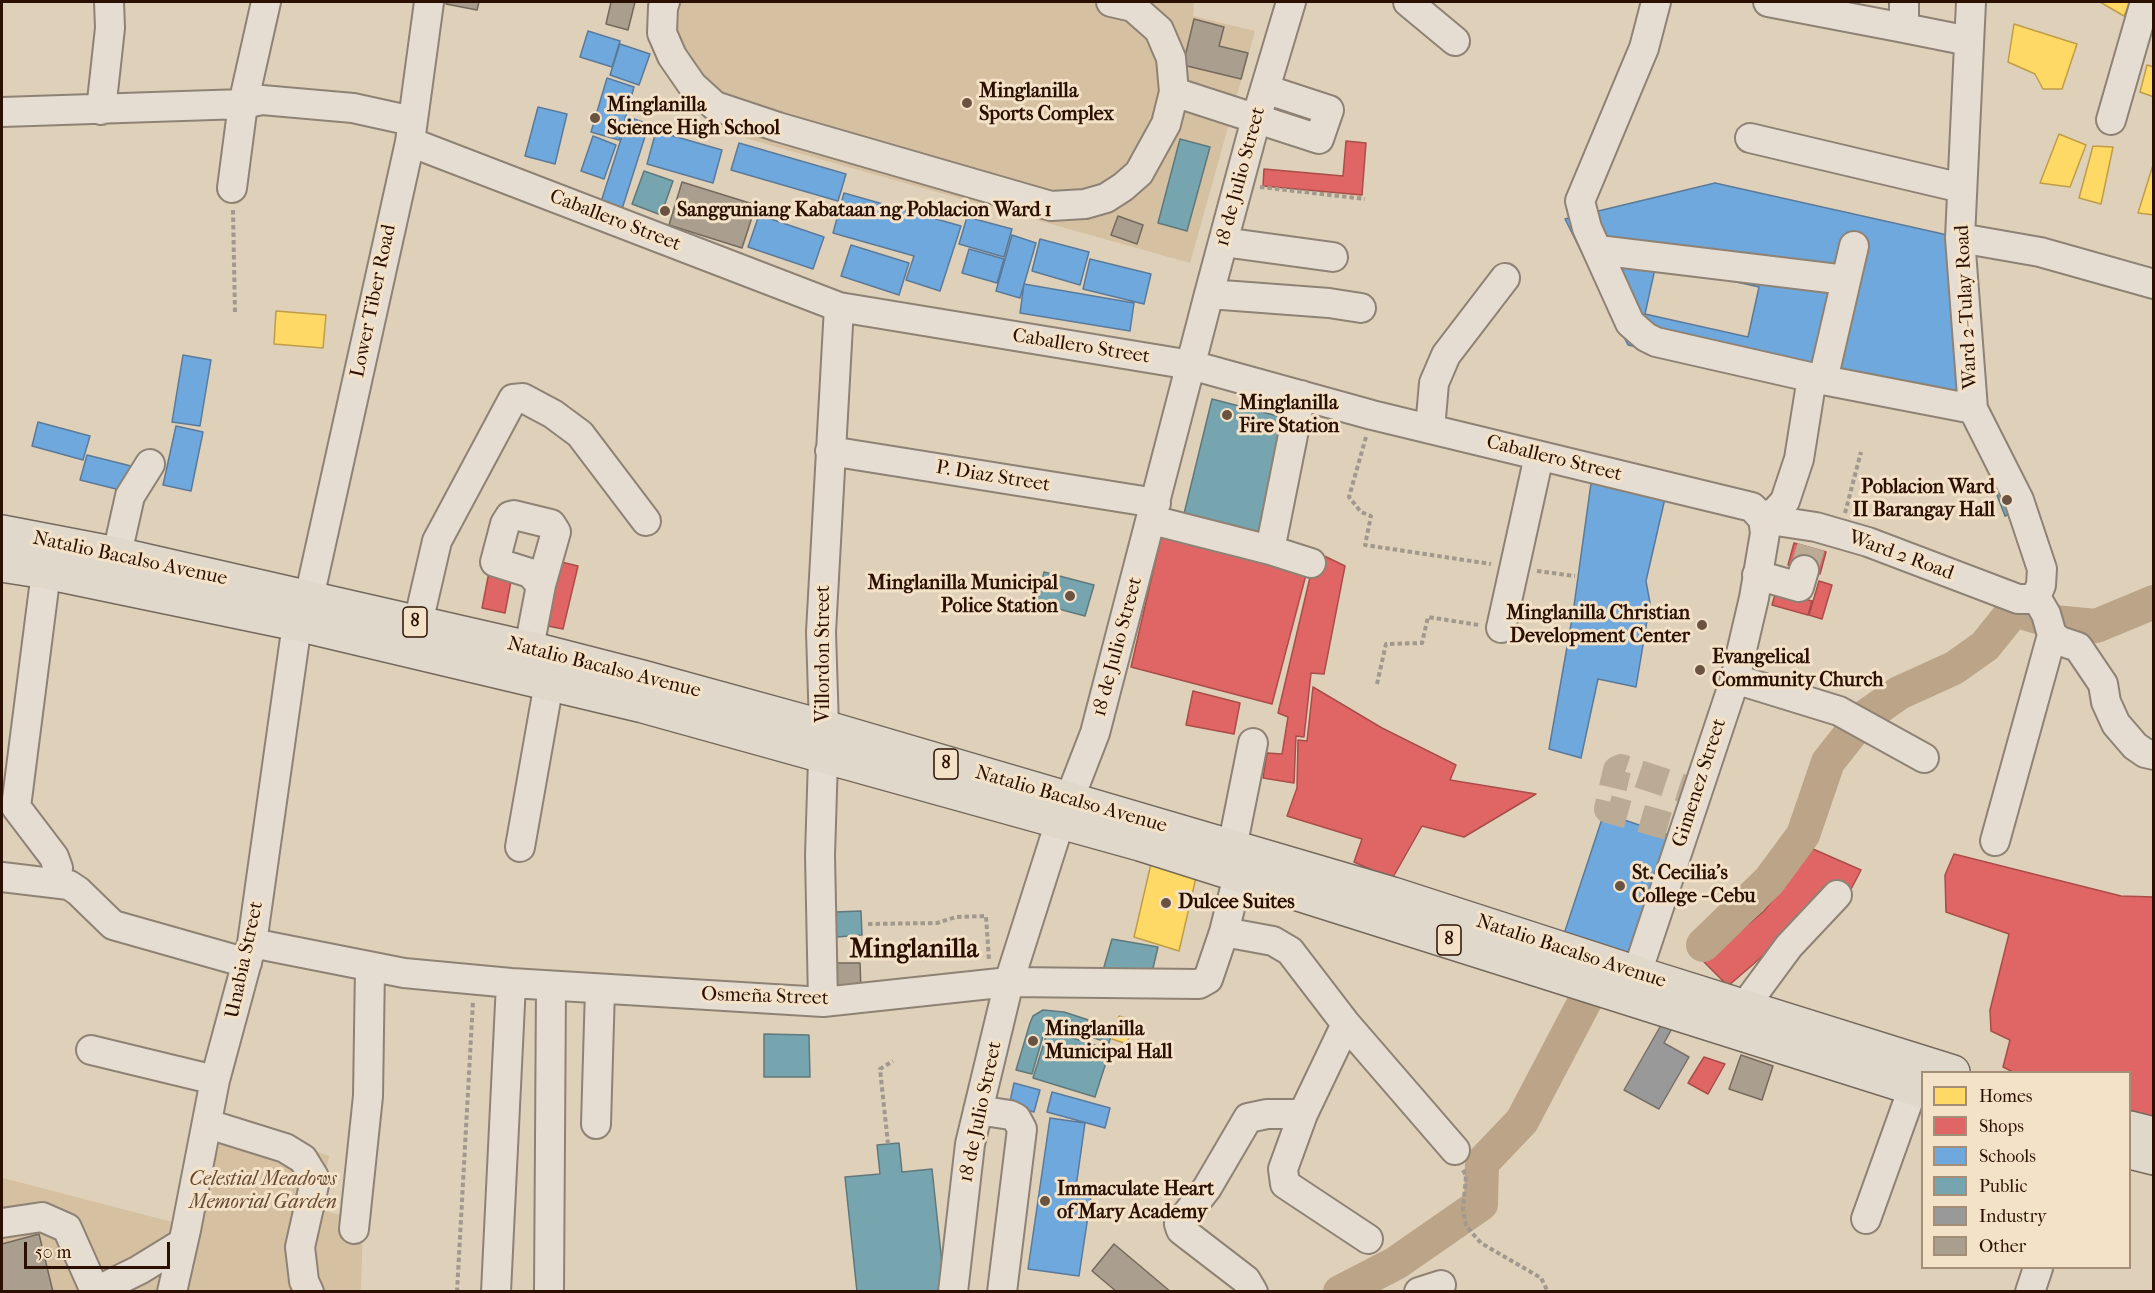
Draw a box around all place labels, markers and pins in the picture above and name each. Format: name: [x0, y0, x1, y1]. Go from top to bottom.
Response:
place label: Minglanilla Sports Complex: [979, 80, 1114, 127]
place label: Minglanilla Science High School: [607, 94, 780, 141]
marker: Minglanilla Sports Complex: [960, 96, 974, 110]
marker: Minglanilla Science High School: [588, 111, 602, 125]
place label: Sangguniang Kabataan ng Poblacion Ward 1: [677, 199, 1052, 223]
marker: Sangguniang Kabataan ng Poblacion Ward 1: [658, 204, 672, 218]
place label: Minglanilla Fire Station: [1239, 392, 1339, 439]
marker: Minglanilla Fire Station: [1220, 408, 1234, 422]
place label: Poblacion Ward II Barangay Hall: [1853, 476, 1995, 523]
marker: Poblacion Ward II Barangay Hall: [2000, 493, 2014, 507]
place label: Minglanilla Municipal Police Station: [867, 572, 1058, 619]
marker: Minglanilla Municipal Police Station: [1063, 589, 1077, 603]
place label: Minglanilla Christian Development Center: [1506, 602, 1690, 649]
marker: Minglanilla Christian Development Center: [1695, 618, 1709, 632]
place label: Evangelical Community Church: [1712, 646, 1884, 693]
marker: Evangelical Community Church: [1693, 663, 1707, 677]
place label: St. Cecilia's College - Cebu: [1632, 862, 1756, 909]
marker: St. Cecilia's College - Cebu: [1613, 879, 1627, 893]
place label: Dulcee Suites: [1178, 891, 1295, 915]
marker: Dulcee Suites: [1159, 896, 1173, 910]
place label: Minglanilla Municipal Hall: [1045, 1018, 1173, 1065]
marker: Minglanilla Municipal Hall: [1026, 1034, 1040, 1048]
place label: Immaculate Heart of Mary Academy: [1057, 1178, 1214, 1225]
marker: Immaculate Heart of Mary Academy: [1038, 1194, 1052, 1208]

